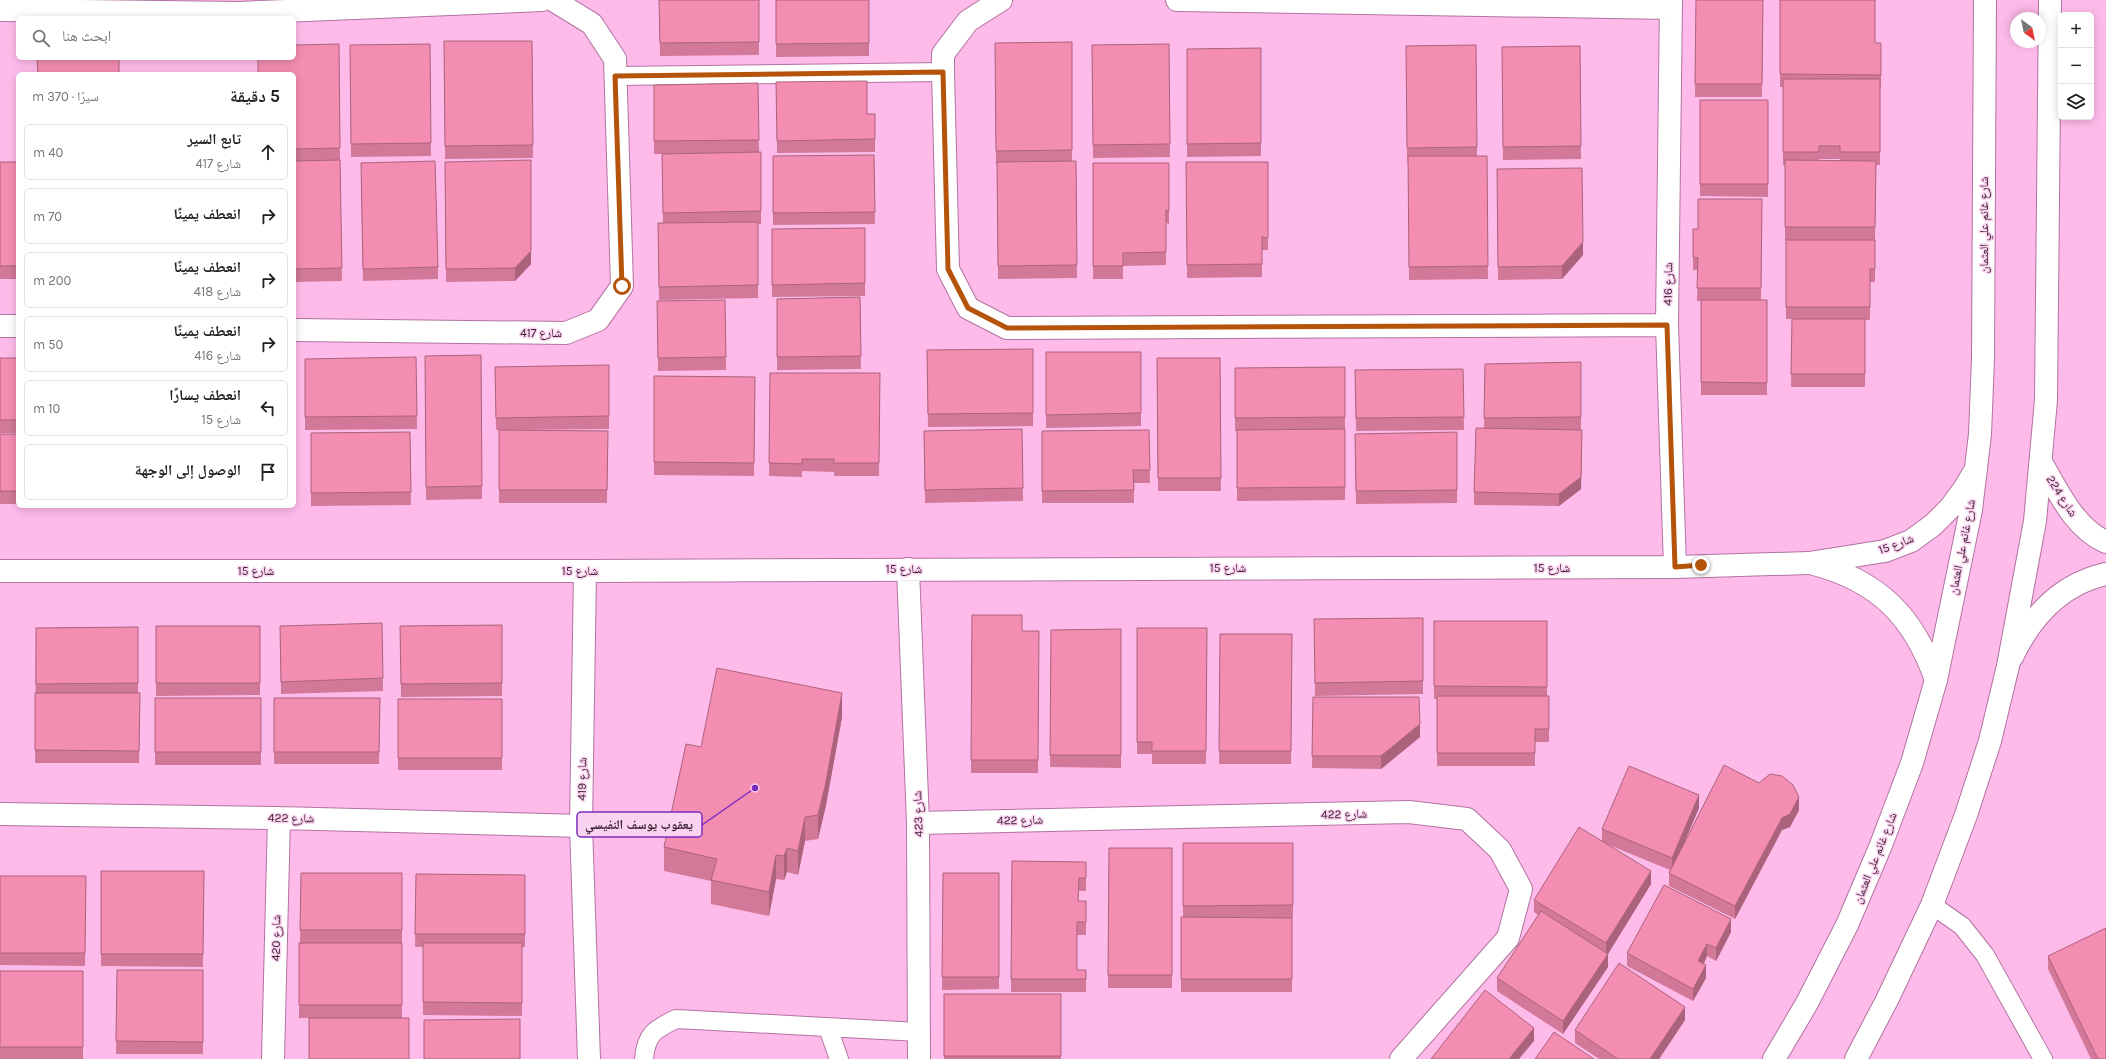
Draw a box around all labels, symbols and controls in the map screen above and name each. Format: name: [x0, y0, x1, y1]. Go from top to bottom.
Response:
north arrow: [2010, 12, 2046, 48]
map controls: [2058, 12, 2094, 120]
button: +: [2058, 12, 2094, 48]
search box: [16, 16, 296, 60]
icon: search: [30, 27, 52, 49]
text: ابحث هنا: [62, 27, 111, 45]
button: −: [2058, 48, 2094, 84]
button: layers: [2058, 84, 2094, 120]
text: 5 دقيقة: [230, 86, 280, 106]
text: سيرًا · 370 m: [32, 89, 99, 104]
text: تابع السير: [187, 130, 241, 148]
icon: ahead: [257, 141, 279, 163]
text: 40 m: [33, 145, 63, 160]
text: شارع 417: [196, 156, 241, 171]
street label: شارع غانم علي العثمان: [1977, 176, 1994, 274]
text: انعطف يمينًا: [174, 205, 241, 223]
icon: right: [257, 205, 279, 227]
text: 70 m: [33, 209, 62, 224]
text: انعطف يمينًا: [174, 258, 241, 276]
street label: شارع 416: [1661, 262, 1676, 306]
icon: right: [257, 269, 279, 291]
text: 200 m: [33, 273, 71, 288]
route start: [613, 277, 631, 295]
text: شارع 418: [194, 284, 241, 299]
text: انعطف يمينًا: [174, 322, 241, 340]
street label: شارع 417: [520, 326, 562, 341]
icon: right: [257, 333, 279, 355]
text: 50 m: [33, 337, 63, 352]
text: شارع 416: [194, 348, 241, 363]
text: انعطف يسارًا: [169, 386, 241, 404]
icon: left: [257, 397, 279, 419]
text: 10 m: [33, 401, 60, 416]
text: شارع 15: [202, 412, 241, 427]
text: الوصول إلى الوجهة: [135, 461, 241, 479]
icon: arrive: [257, 461, 279, 483]
street label: شارع 224: [2043, 473, 2081, 520]
street label: شارع غانم علي العثمان: [1946, 498, 1981, 597]
street label: شارع 15: [1876, 531, 1916, 558]
route end: [1692, 556, 1710, 574]
street label: شارع 15: [1210, 561, 1246, 576]
street label: شارع 15: [1534, 561, 1570, 576]
street label: شارع 15: [886, 562, 922, 577]
street label: شارع 15: [238, 564, 274, 579]
street label: شارع 15: [562, 564, 598, 579]
street label: شارع 419: [575, 757, 590, 801]
street label: شارع 423: [910, 790, 927, 837]
street label: شارع 422: [1321, 807, 1367, 822]
street label: شارع غانم علي العثمان: [1850, 810, 1903, 907]
street label: شارع 422: [268, 811, 314, 826]
callout: يعقوب يوسف النفيسي: [577, 812, 702, 837]
street label: شارع 422: [997, 813, 1043, 828]
text: يعقوب يوسف النفيسي: [585, 817, 693, 835]
street label: شارع 420: [269, 915, 284, 961]

